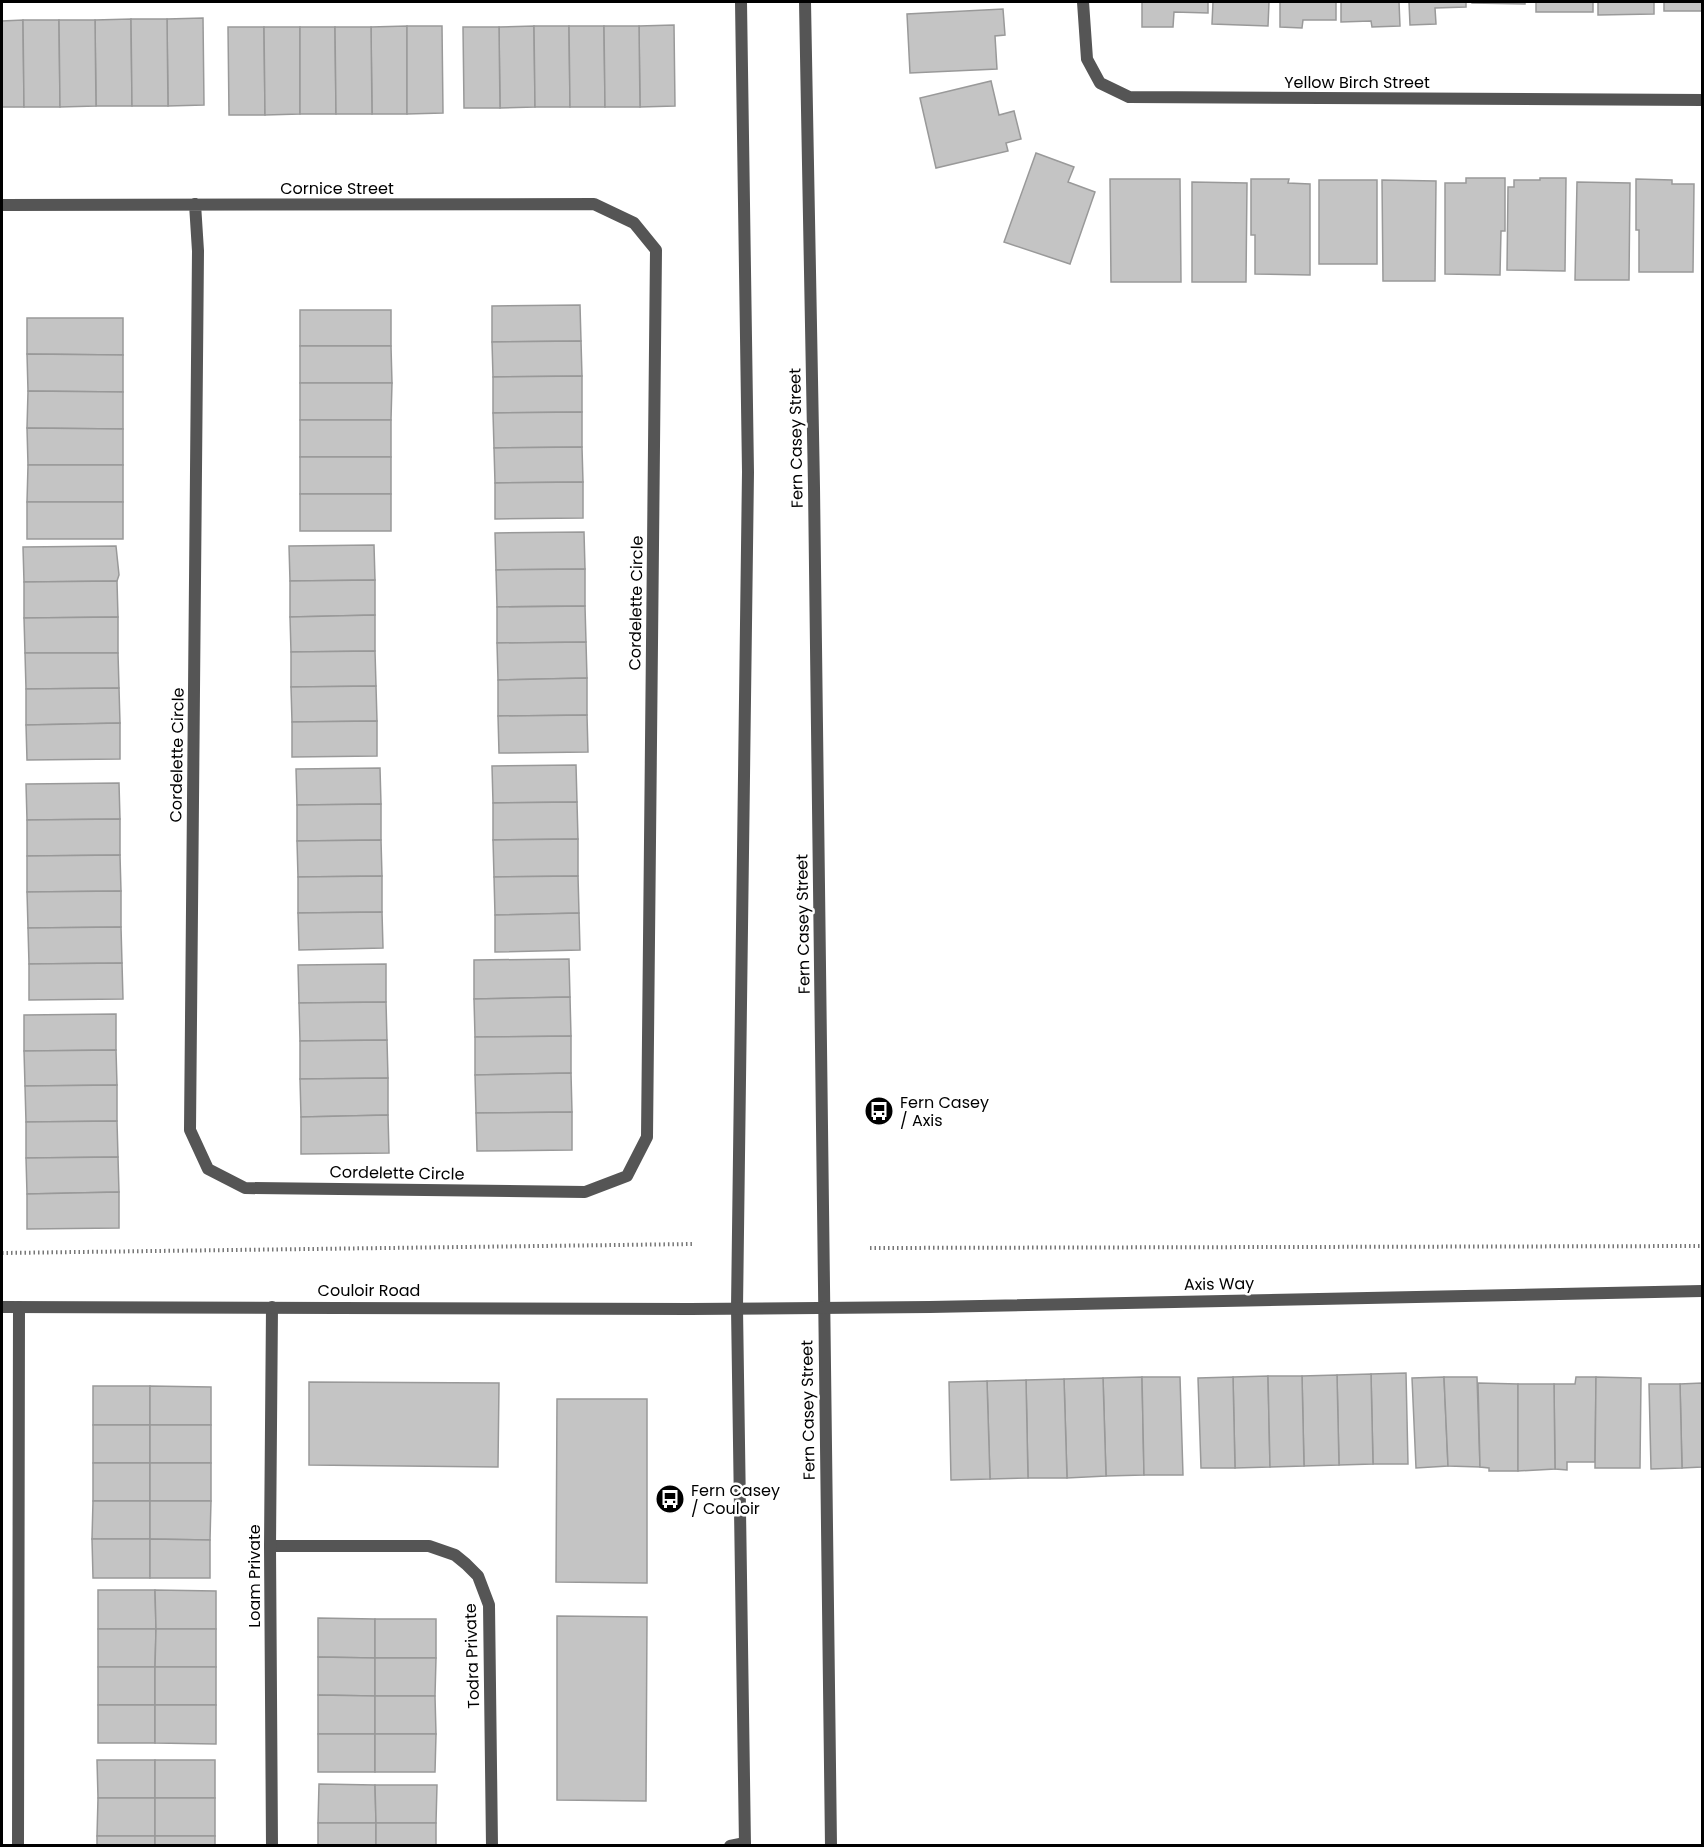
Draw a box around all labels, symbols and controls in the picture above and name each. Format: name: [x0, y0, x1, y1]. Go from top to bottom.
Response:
street label: Yellow Birch Street: [1284, 71, 1430, 94]
street label: Cornice Street: [280, 177, 394, 200]
street label: Fern Casey Street: [783, 368, 809, 508]
street label: Cordelette Circle: [623, 535, 649, 671]
street label: Cordelette Circle: [164, 687, 190, 823]
street label: Fern Casey Street: [790, 854, 816, 994]
place label: Fern Casey / Axis: [900, 1091, 989, 1132]
bus stop icon: Fern Casey / Axis: [863, 1095, 895, 1127]
street label: Cordelette Circle: [329, 1160, 465, 1186]
street label: Axis Way: [1184, 1272, 1254, 1296]
street label: Couloir Road: [318, 1279, 420, 1302]
street label: Fern Casey Street: [795, 1340, 821, 1480]
place label: Fern Casey / Couloir: [691, 1479, 780, 1520]
bus stop icon: Fern Casey / Couloir: [654, 1483, 686, 1515]
street label: Loam Private: [243, 1524, 266, 1628]
street label: Todra Private: [459, 1603, 485, 1709]

